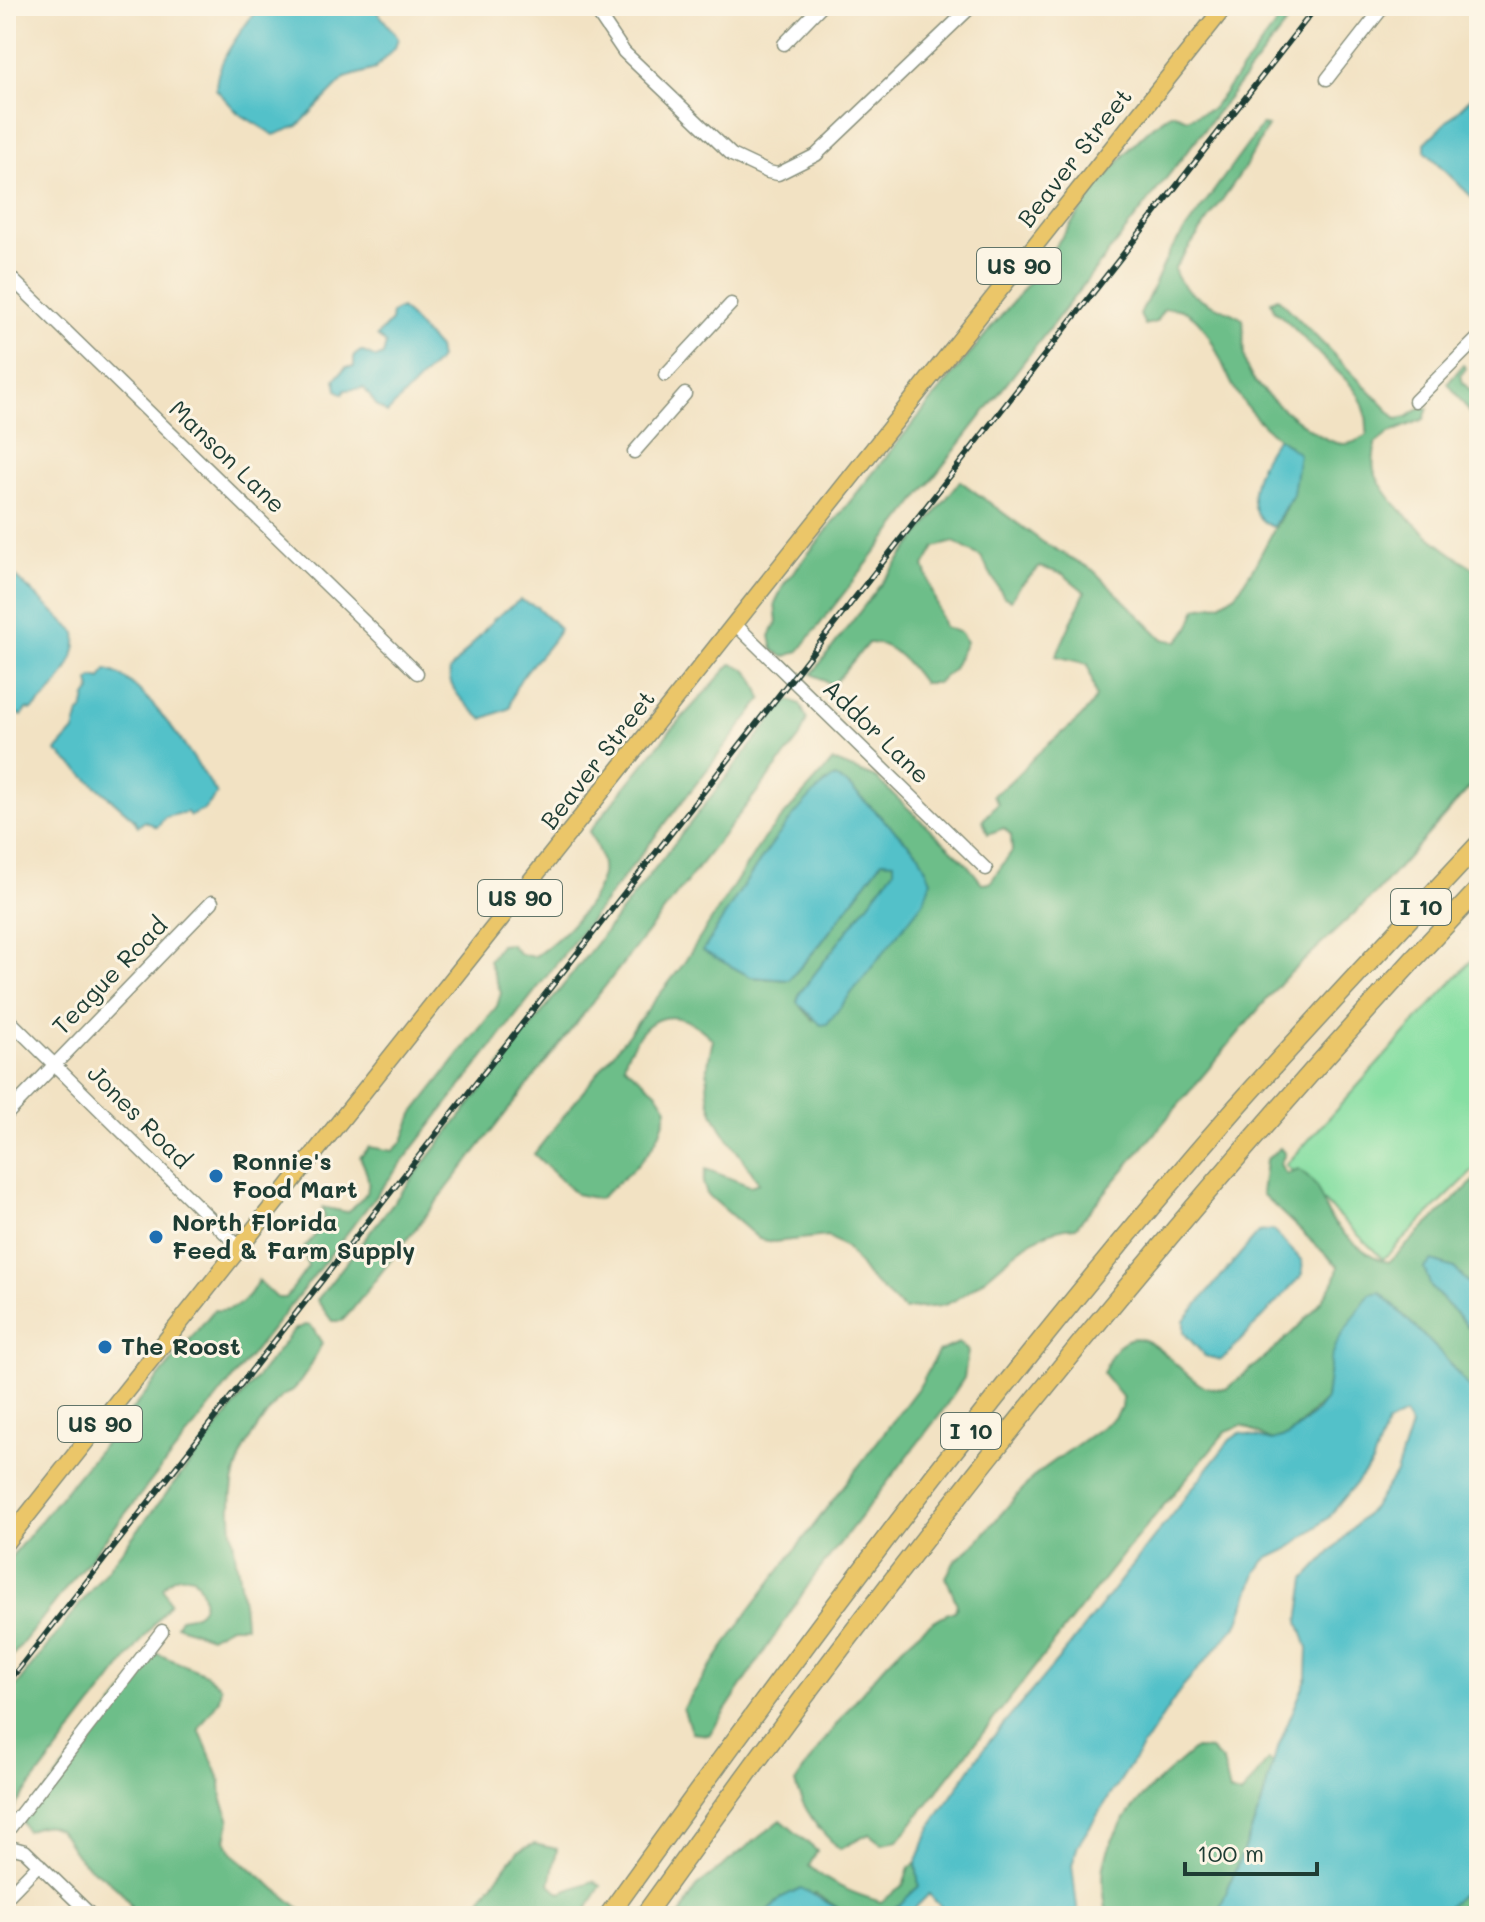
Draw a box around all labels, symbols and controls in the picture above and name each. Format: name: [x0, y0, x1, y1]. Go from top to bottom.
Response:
street label: Beaver Street: [1010, 81, 1138, 233]
road number: US 90: [977, 248, 1061, 284]
street label: Manson Lane: [163, 393, 293, 519]
street label: Addor Lane: [817, 672, 937, 790]
street label: Beaver Street: [533, 683, 661, 835]
road number: US 90: [478, 880, 562, 916]
road number: I 10: [1391, 889, 1451, 925]
street label: Teague Road: [45, 909, 173, 1041]
street label: Jones Road: [81, 1057, 199, 1175]
place label: Ronnie's Food Mart: [232, 1145, 358, 1204]
marker: Ronnie's Food Mart: [207, 1167, 225, 1185]
place label: North Florida Feed & Farm Supply: [172, 1206, 415, 1265]
marker: North Florida Feed & Farm Supply: [147, 1228, 165, 1246]
place label: The Roost: [121, 1330, 241, 1361]
marker: The Roost: [96, 1338, 114, 1356]
road number: US 90: [58, 1406, 142, 1442]
road number: I 10: [941, 1413, 1001, 1449]
scale bar: [1185, 1826, 1317, 1876]
text: 100 m: [1197, 1837, 1264, 1868]

